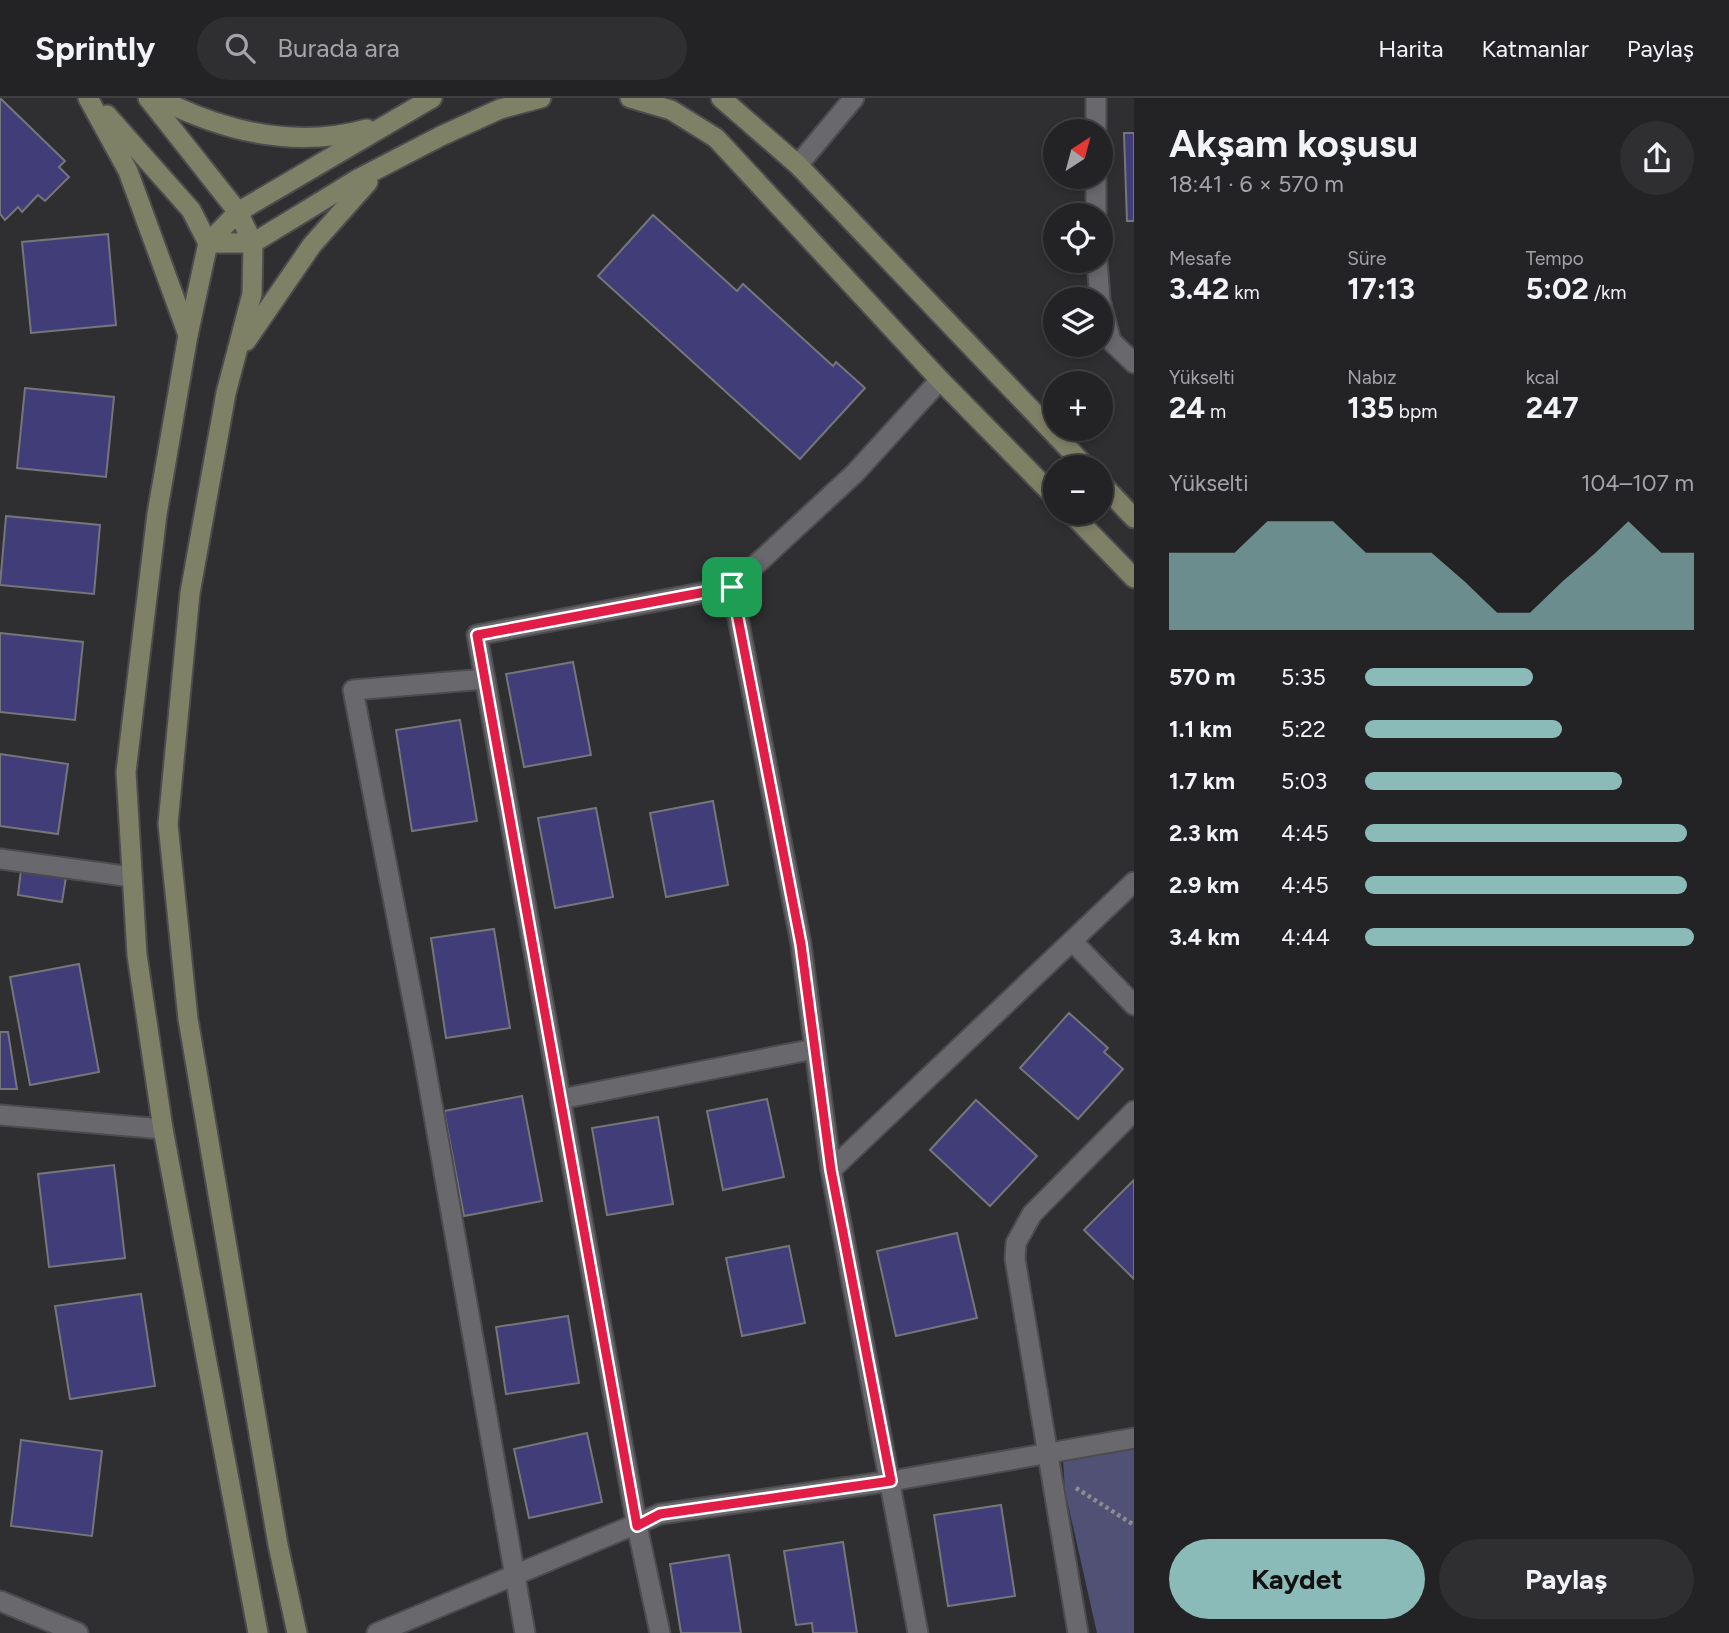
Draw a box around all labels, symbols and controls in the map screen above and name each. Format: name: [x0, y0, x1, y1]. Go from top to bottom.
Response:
search box: [197, 17, 687, 80]
text: Sprintly: [35, 29, 155, 68]
icon: search: [221, 29, 259, 67]
text: Burada ara: [277, 32, 400, 64]
text: Harita: [1378, 34, 1443, 63]
text: Katmanlar: [1481, 34, 1589, 63]
text: Paylaş: [1627, 34, 1694, 63]
north arrow: [1043, 119, 1113, 189]
map controls: [1043, 119, 1113, 525]
text: Akşam koşusu: [1169, 121, 1418, 167]
button: share: [1620, 121, 1694, 195]
text: 18:41 · 6 × 570 m: [1169, 170, 1344, 198]
button: locate: [1043, 203, 1113, 273]
text: Mesafe: [1169, 247, 1231, 270]
text: Süre: [1347, 247, 1386, 270]
text: Tempo: [1526, 247, 1584, 270]
text: 3.42: [1169, 270, 1229, 307]
text: 17:13: [1347, 270, 1415, 307]
text: 5:02: [1526, 270, 1589, 307]
text: km: [1229, 281, 1260, 304]
text: /km: [1589, 281, 1626, 304]
button: layers: [1043, 287, 1113, 357]
text: Yükselti: [1169, 366, 1235, 389]
text: Nabız: [1347, 366, 1397, 389]
text: kcal: [1526, 366, 1559, 389]
button: +: [1043, 371, 1113, 441]
text: 24: [1169, 389, 1205, 426]
text: 135: [1347, 389, 1394, 426]
text: 247: [1526, 389, 1579, 426]
text: m: [1205, 400, 1226, 423]
text: bpm: [1394, 400, 1437, 423]
button: −: [1043, 455, 1113, 525]
text: Yükselti: [1169, 469, 1249, 497]
text: 104–107 m: [1581, 469, 1694, 497]
pin: [702, 557, 762, 617]
icon: arrive: [713, 568, 751, 606]
text: 570 m: [1169, 663, 1236, 691]
text: 5:35: [1281, 663, 1326, 691]
text: 1.1 km: [1169, 715, 1232, 743]
text: 5:22: [1281, 715, 1326, 743]
text: 1.7 km: [1169, 767, 1235, 795]
text: 5:03: [1281, 767, 1327, 795]
text: 2.3 km: [1169, 819, 1239, 847]
text: 4:45: [1281, 819, 1329, 847]
text: 2.9 km: [1169, 871, 1239, 899]
text: 4:45: [1281, 871, 1329, 899]
text: 3.4 km: [1169, 923, 1240, 951]
text: 4:44: [1281, 923, 1330, 951]
button: Kaydet: [1169, 1539, 1425, 1619]
button: Paylaş: [1439, 1539, 1694, 1619]

